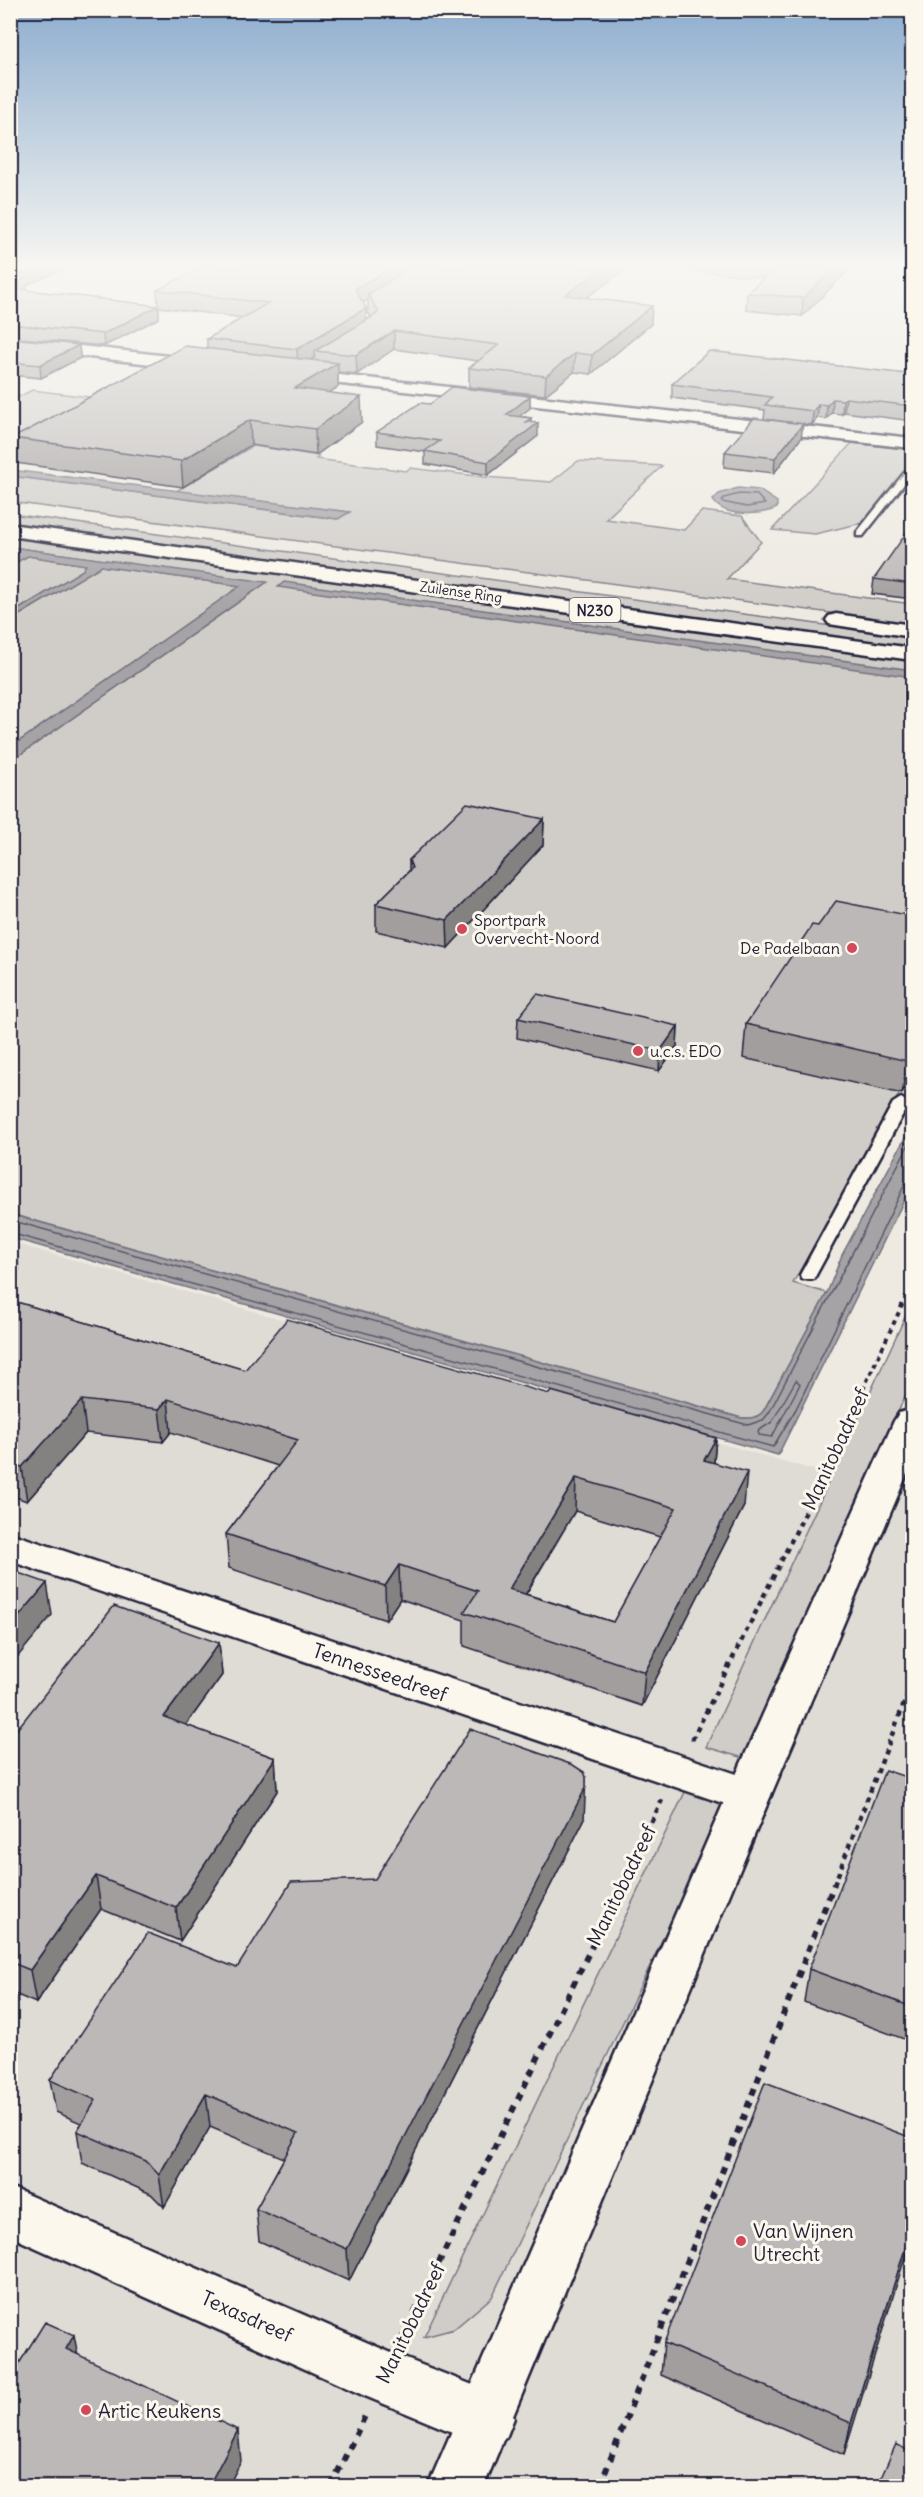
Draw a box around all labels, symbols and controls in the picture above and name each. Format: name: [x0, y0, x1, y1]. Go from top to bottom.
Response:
street label: Zuilense Ring: [419, 577, 503, 607]
road number: N230: [570, 598, 620, 622]
place label: Sportpark Overvecht-Noord: [474, 910, 599, 948]
marker: Sportpark Overvecht-Noord: [455, 922, 469, 936]
place label: De Padelbaan: [740, 938, 840, 958]
marker: De Padelbaan: [845, 941, 859, 955]
place label: u.c.s. EDO: [650, 1041, 722, 1061]
marker: u.c.s. EDO: [631, 1044, 645, 1058]
street label: Manitobadreef: [796, 1384, 874, 1514]
street label: Tennesseedreef: [309, 1637, 451, 1707]
street label: Manitobadreef: [581, 1820, 661, 1950]
place label: Van Wijnen Utrecht: [753, 2218, 854, 2266]
marker: Van Wijnen Utrecht: [734, 2234, 748, 2248]
street label: Manitobadreef: [370, 2258, 450, 2388]
street label: Texasdreef: [197, 2285, 297, 2347]
place label: Artic Keukens: [98, 2398, 221, 2423]
marker: Artic Keukens: [79, 2403, 93, 2417]

